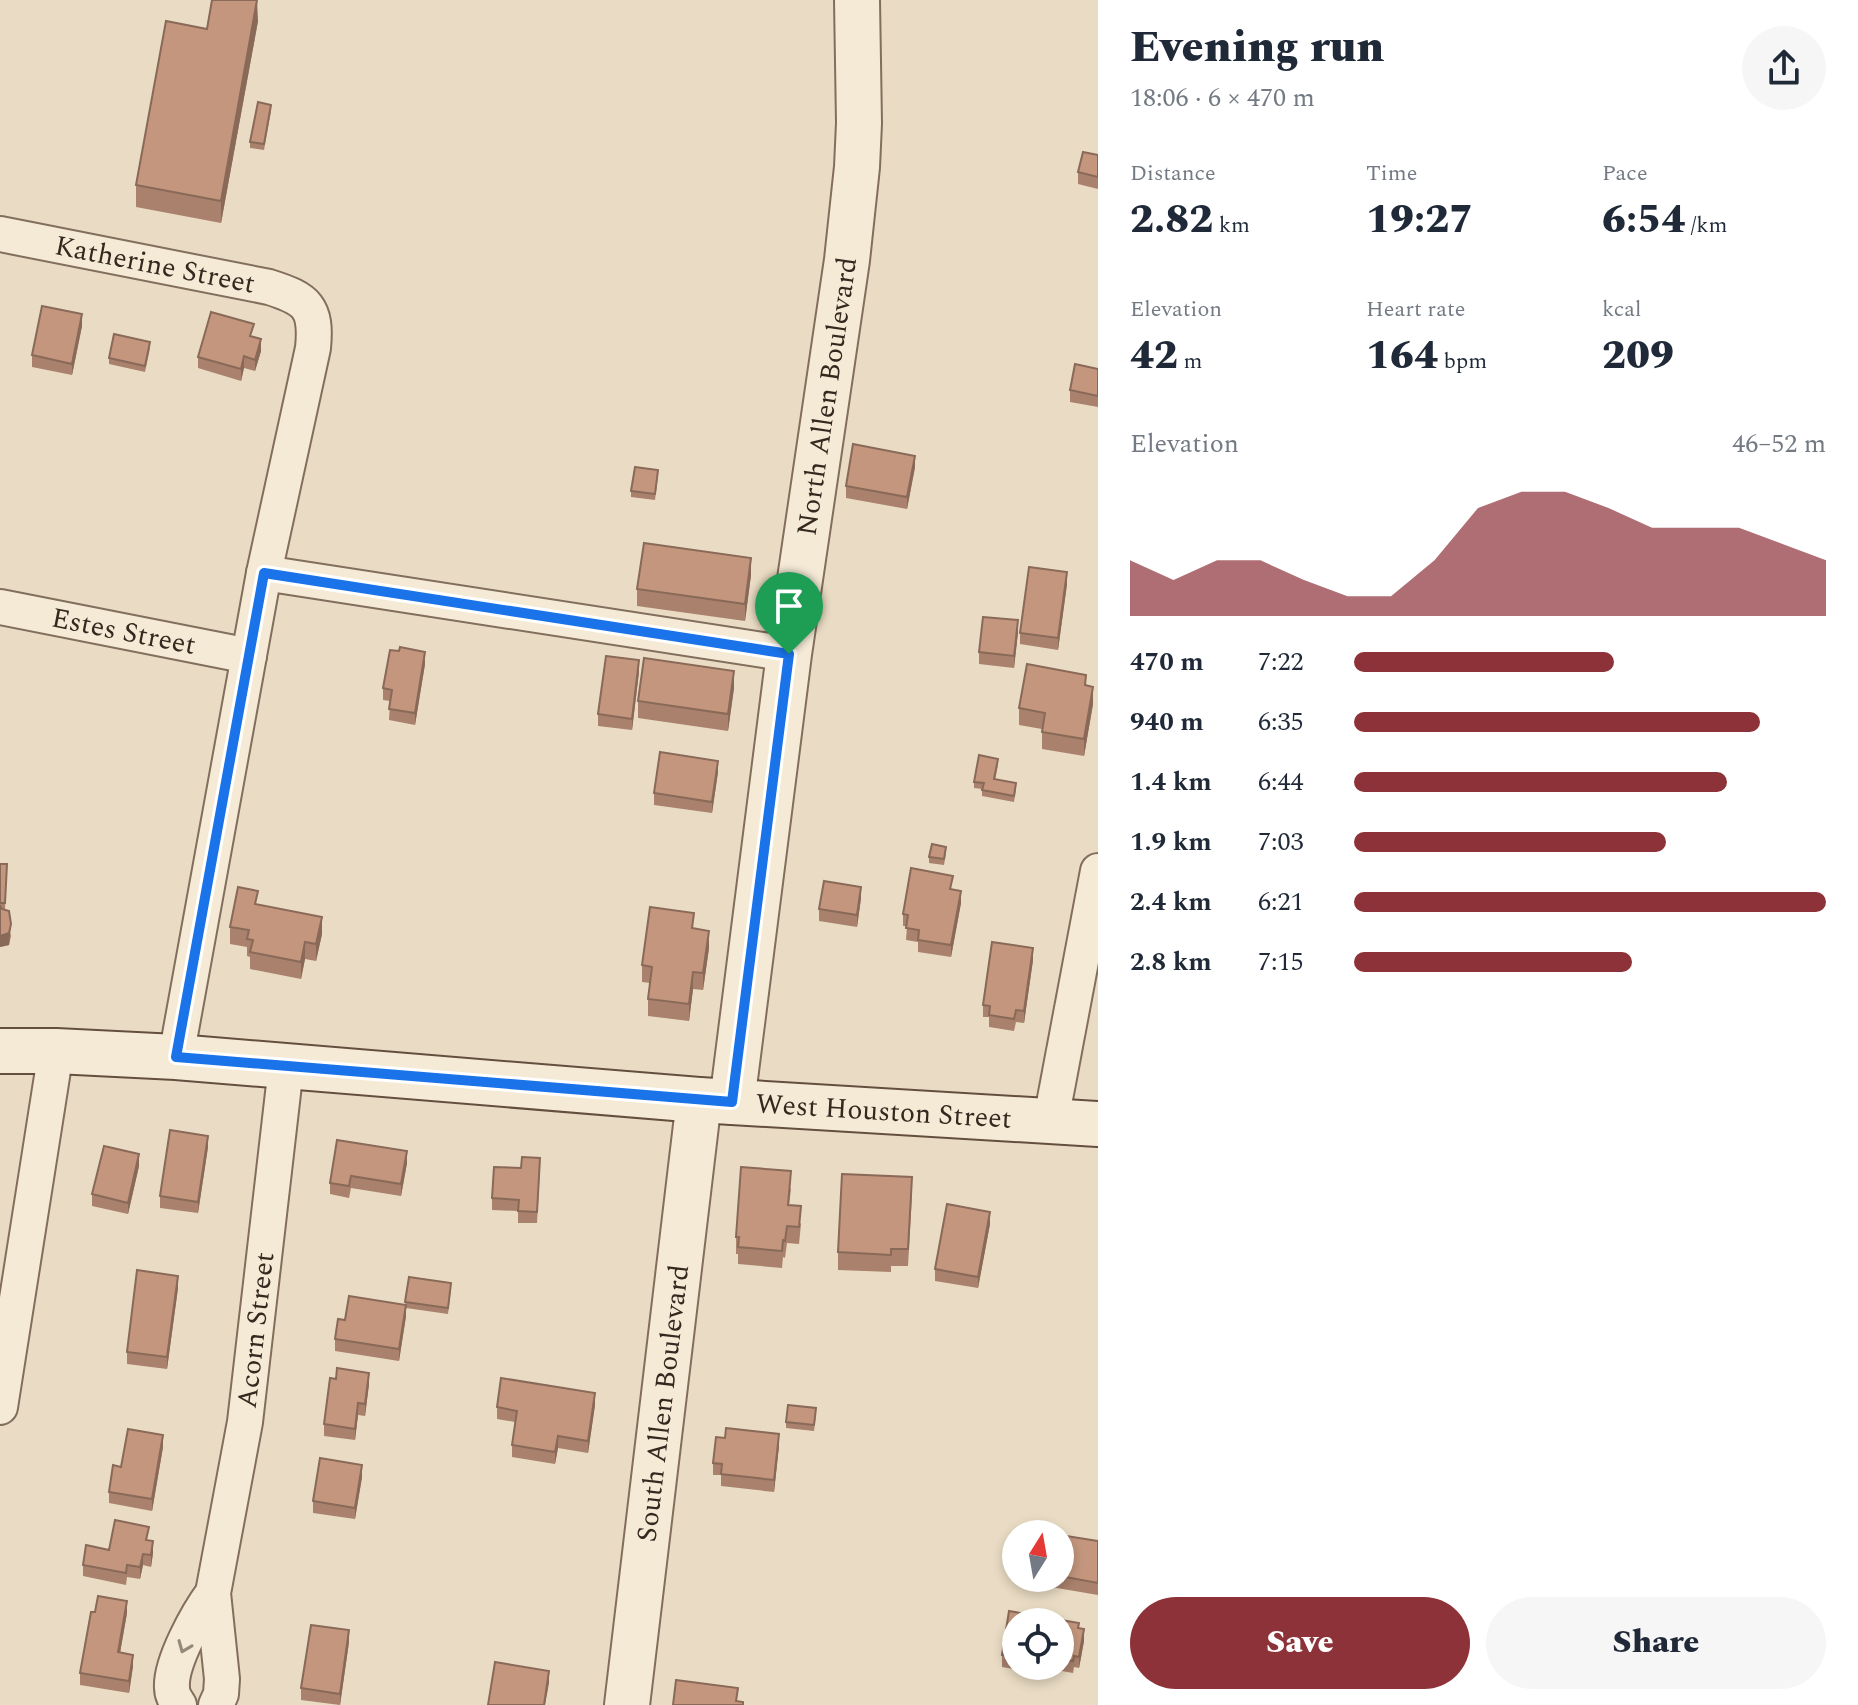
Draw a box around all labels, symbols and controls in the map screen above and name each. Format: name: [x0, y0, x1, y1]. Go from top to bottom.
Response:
text: Evening run: [1130, 14, 1385, 81]
button: share: [1742, 26, 1826, 110]
text: 18:06 · 6 × 470 m: [1130, 78, 1315, 118]
text: Distance: [1130, 157, 1216, 190]
text: Time: [1366, 157, 1417, 190]
text: Pace: [1602, 157, 1648, 190]
text: 2.82: [1130, 190, 1213, 251]
text: 19:27: [1366, 190, 1473, 251]
text: 6:54: [1602, 190, 1685, 251]
text: km: [1213, 209, 1250, 242]
text: /km: [1685, 209, 1727, 242]
street label: Katherine Street: [51, 224, 259, 305]
street label: North Allen Boulevard: [785, 254, 869, 539]
text: Elevation: [1130, 293, 1222, 326]
text: Heart rate: [1366, 293, 1466, 326]
text: kcal: [1602, 293, 1642, 326]
text: 42: [1130, 326, 1178, 387]
text: 164: [1366, 326, 1438, 387]
text: 209: [1602, 326, 1674, 387]
text: m: [1178, 345, 1202, 378]
text: bpm: [1438, 345, 1487, 378]
text: Elevation: [1130, 424, 1239, 464]
text: 46–52 m: [1732, 424, 1826, 464]
pin: [755, 572, 823, 654]
icon: arrive: [767, 584, 811, 628]
street label: Estes Street: [48, 596, 200, 667]
text: 470 m: [1130, 642, 1204, 682]
text: 7:22: [1258, 642, 1304, 682]
text: 940 m: [1130, 702, 1204, 742]
text: 6:35: [1258, 702, 1304, 742]
text: 1.4 km: [1130, 762, 1212, 802]
text: 6:44: [1258, 762, 1304, 802]
text: 1.9 km: [1130, 822, 1212, 862]
text: 7:03: [1258, 822, 1304, 862]
text: 2.4 km: [1130, 882, 1212, 922]
text: 6:21: [1258, 882, 1304, 922]
text: 2.8 km: [1130, 942, 1212, 982]
text: 7:15: [1258, 942, 1304, 982]
street label: West Houston Street: [754, 1082, 1013, 1140]
street label: Acorn Street: [225, 1250, 286, 1411]
street label: South Allen Boulevard: [625, 1262, 701, 1544]
north arrow: [1002, 1520, 1074, 1592]
map controls: [1002, 1520, 1074, 1680]
button: Save: [1130, 1597, 1470, 1689]
button: Share: [1486, 1597, 1826, 1689]
button: locate: [1002, 1608, 1074, 1680]
one-way arrow: [177, 1639, 193, 1653]

